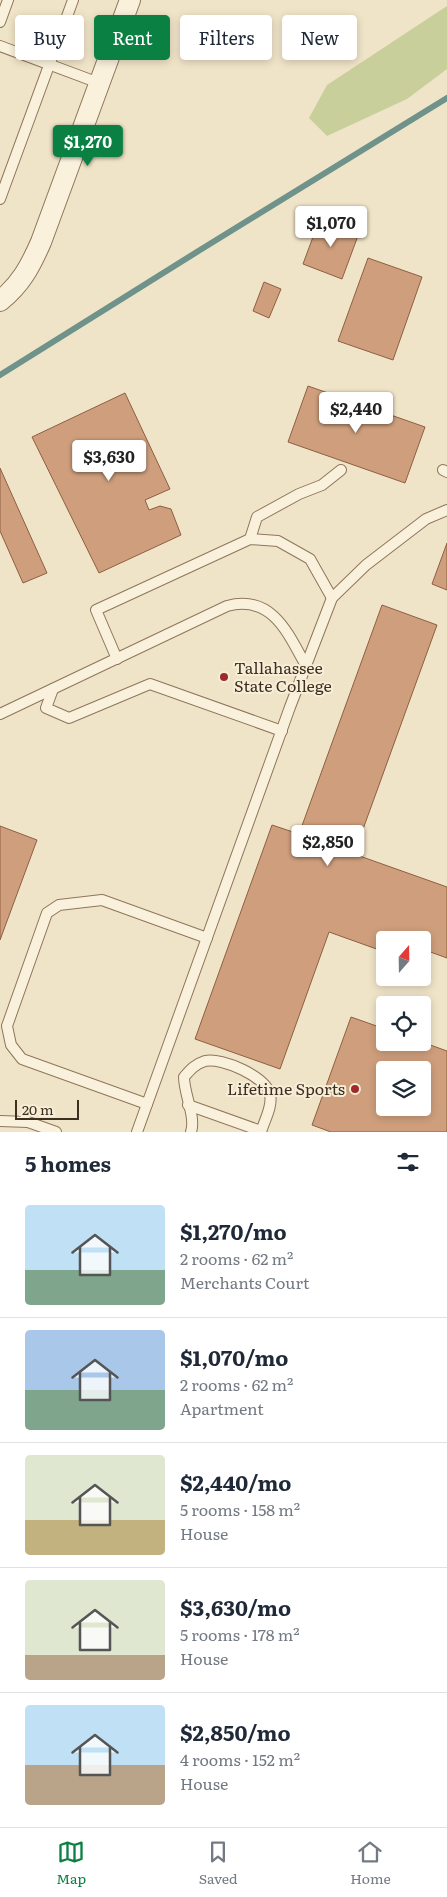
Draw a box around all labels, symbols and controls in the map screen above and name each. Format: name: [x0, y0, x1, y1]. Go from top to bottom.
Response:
chip: Buy: [15, 15, 84, 60]
chip: Rent: [94, 15, 170, 60]
chip: Filters: [180, 15, 272, 60]
chip: New: [282, 15, 357, 60]
pin: $1,270: [47, 124, 129, 167]
text: $1,270: [64, 129, 112, 153]
pin: $1,070: [290, 206, 372, 248]
text: $1,070: [306, 210, 356, 234]
pin: $2,440: [315, 392, 397, 434]
text: $2,440: [330, 396, 382, 420]
pin: $3,630: [68, 440, 150, 482]
text: $3,630: [83, 444, 135, 468]
place label: Tallahassee State College: [234, 655, 332, 697]
marker: Tallahassee State College: [218, 671, 230, 683]
pin: $2,850: [287, 824, 369, 867]
text: $2,850: [302, 829, 354, 853]
north arrow: [376, 931, 431, 986]
map controls: [376, 931, 431, 1116]
button: locate: [376, 996, 431, 1051]
button: layers: [376, 1061, 431, 1116]
place label: Lifetime Sports: [227, 1076, 345, 1100]
marker: Lifetime Sports: [349, 1083, 361, 1095]
scale bar: [15, 1097, 79, 1120]
text: 20 m: [22, 1099, 54, 1119]
text: 5 homes: [25, 1147, 111, 1178]
icon: filters: [394, 1148, 422, 1176]
text: $1,270/mo: [180, 1215, 287, 1246]
icon: home: [65, 1225, 125, 1285]
text: 2 rooms · 62 m²: [180, 1246, 293, 1270]
text: Merchants Court: [180, 1270, 310, 1294]
text: $1,070/mo: [180, 1341, 288, 1372]
icon: home: [65, 1350, 125, 1410]
text: 2 rooms · 62 m²: [180, 1372, 293, 1396]
text: Apartment: [180, 1396, 264, 1420]
text: $2,440/mo: [180, 1466, 291, 1497]
icon: home: [65, 1475, 125, 1535]
text: 5 rooms · 158 m²: [180, 1497, 300, 1521]
text: House: [180, 1521, 228, 1545]
text: $3,630/mo: [180, 1591, 291, 1622]
icon: home: [65, 1600, 125, 1660]
text: 5 rooms · 178 m²: [180, 1622, 300, 1646]
text: House: [180, 1646, 228, 1670]
text: $2,850/mo: [180, 1716, 291, 1747]
icon: home: [65, 1725, 125, 1785]
text: 4 rooms · 152 m²: [180, 1747, 300, 1771]
text: House: [180, 1771, 228, 1795]
tab: Map: [56, 1838, 86, 1888]
tab: Saved: [199, 1838, 238, 1888]
tab: Home: [350, 1838, 391, 1888]

